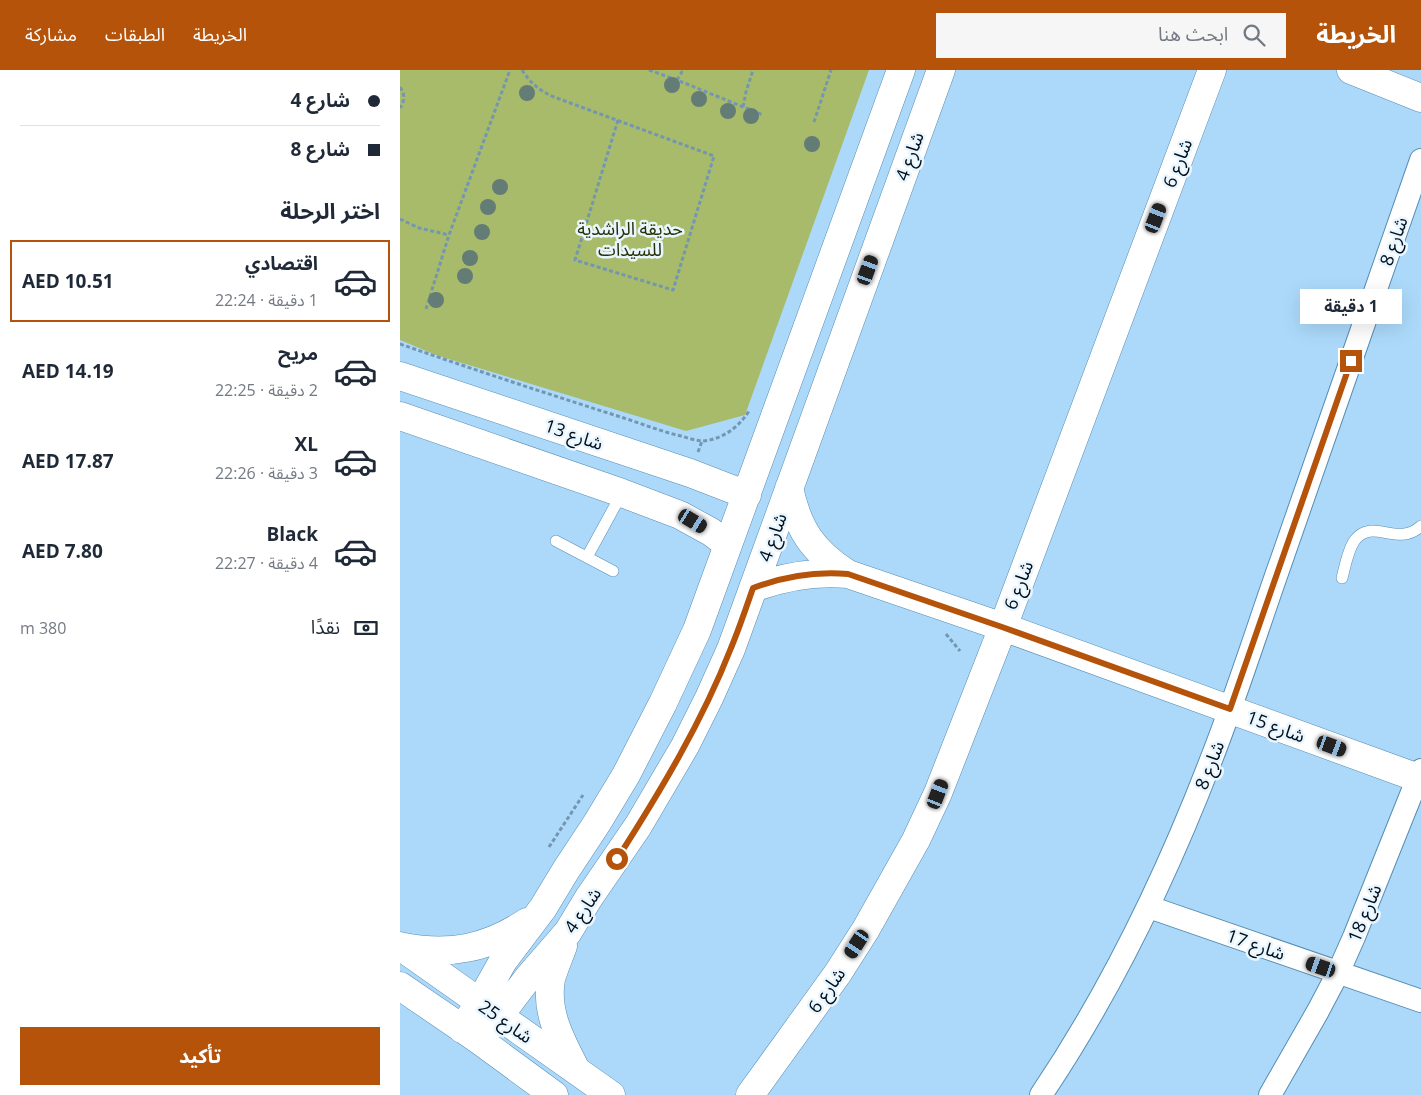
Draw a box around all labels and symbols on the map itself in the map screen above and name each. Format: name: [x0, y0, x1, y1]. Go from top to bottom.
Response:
street label: شارع 4: [889, 128, 932, 185]
street label: شارع 6: [1157, 135, 1200, 192]
car: [1143, 201, 1168, 235]
street label: شارع 8: [1374, 213, 1415, 270]
park label: حديقة الراشدية للسيدات: [577, 216, 683, 261]
car: [855, 253, 880, 287]
callout: 1 دقيقة: [1300, 288, 1402, 324]
route end: [1340, 350, 1362, 372]
street label: شارع 13: [541, 413, 606, 458]
car: [676, 507, 709, 535]
street label: شارع 4: [752, 509, 795, 566]
street label: شارع 6: [998, 557, 1041, 614]
street label: شارع 15: [1243, 704, 1308, 750]
car: [1315, 734, 1348, 758]
street label: شارع 8: [1189, 737, 1232, 794]
car: [925, 777, 950, 811]
route start: [606, 848, 628, 870]
street label: شارع 18: [1342, 881, 1389, 947]
street label: شارع 4: [558, 883, 608, 939]
street label: شارع 17: [1223, 923, 1288, 968]
car: [842, 927, 871, 961]
car: [1304, 955, 1337, 979]
street label: شارع 6: [802, 963, 853, 1019]
street label: شارع 25: [473, 994, 538, 1051]

